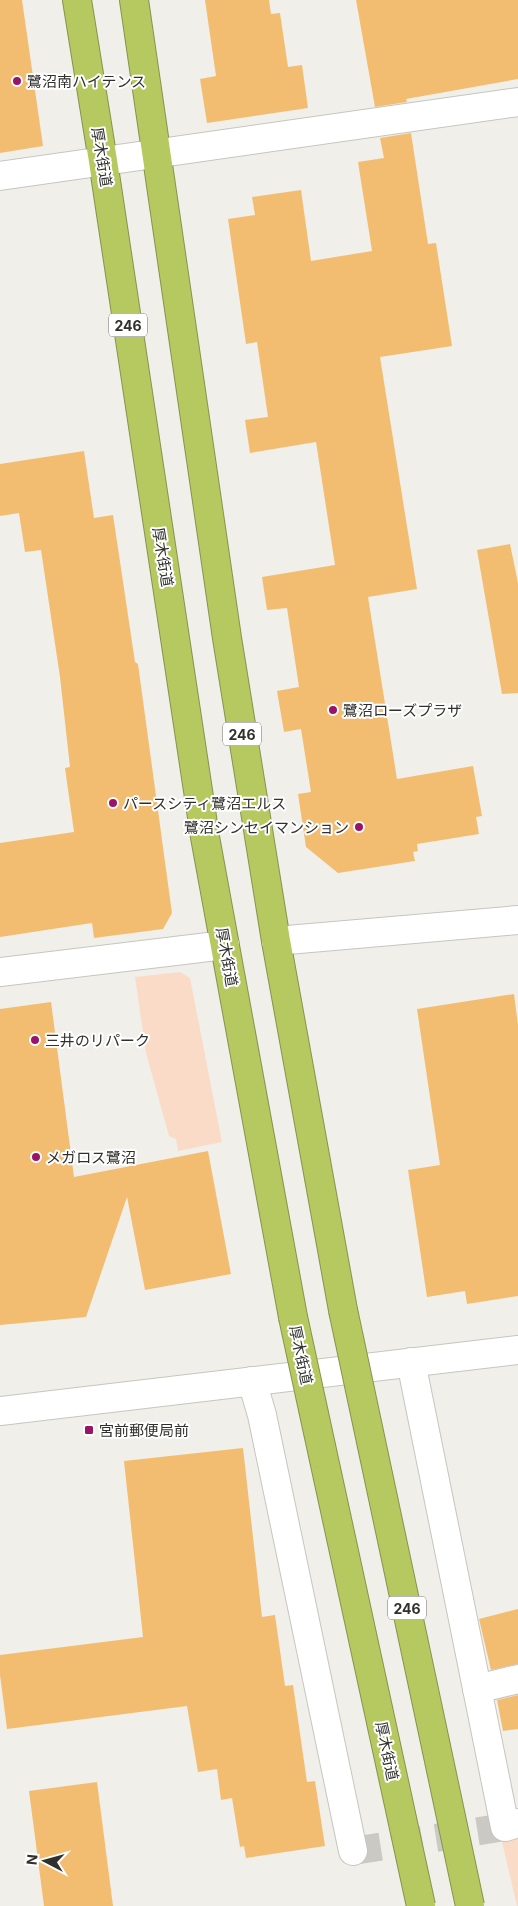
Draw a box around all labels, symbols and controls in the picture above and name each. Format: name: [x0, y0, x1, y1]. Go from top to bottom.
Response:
place label: 鷺沼南ハイテンス: [27, 72, 146, 91]
marker: 鷺沼南ハイテンス: [11, 75, 23, 87]
street label: 厚木街道: [88, 126, 116, 188]
road number: 246: [109, 314, 147, 336]
street label: 厚木街道: [149, 526, 177, 588]
place label: 鷺沼ローズプラザ: [343, 701, 462, 720]
marker: 鷺沼ローズプラザ: [327, 704, 339, 716]
road number: 246: [223, 722, 261, 746]
place label: パースシティ鷺沼エルス: [123, 794, 286, 813]
marker: パースシティ鷺沼エルス: [107, 797, 119, 809]
place label: 鷺沼シンセイマンション: [184, 818, 349, 837]
marker: 鷺沼シンセイマンション: [353, 821, 365, 833]
street label: 厚木街道: [212, 926, 242, 988]
place label: 三井のリパーク: [45, 1031, 150, 1050]
marker: 三井のリパーク: [29, 1034, 41, 1046]
place label: メガロス鷺沼: [46, 1148, 136, 1167]
marker: メガロス鷺沼: [30, 1151, 42, 1163]
street label: 厚木街道: [285, 1324, 317, 1386]
place label: 宮前郵便局前: [99, 1421, 189, 1440]
marker: 宮前郵便局前: [83, 1424, 95, 1436]
road number: 246: [388, 1596, 426, 1620]
street label: 厚木街道: [371, 1720, 403, 1782]
north arrow: [20, 1836, 70, 1886]
text: N: [23, 1853, 41, 1866]

